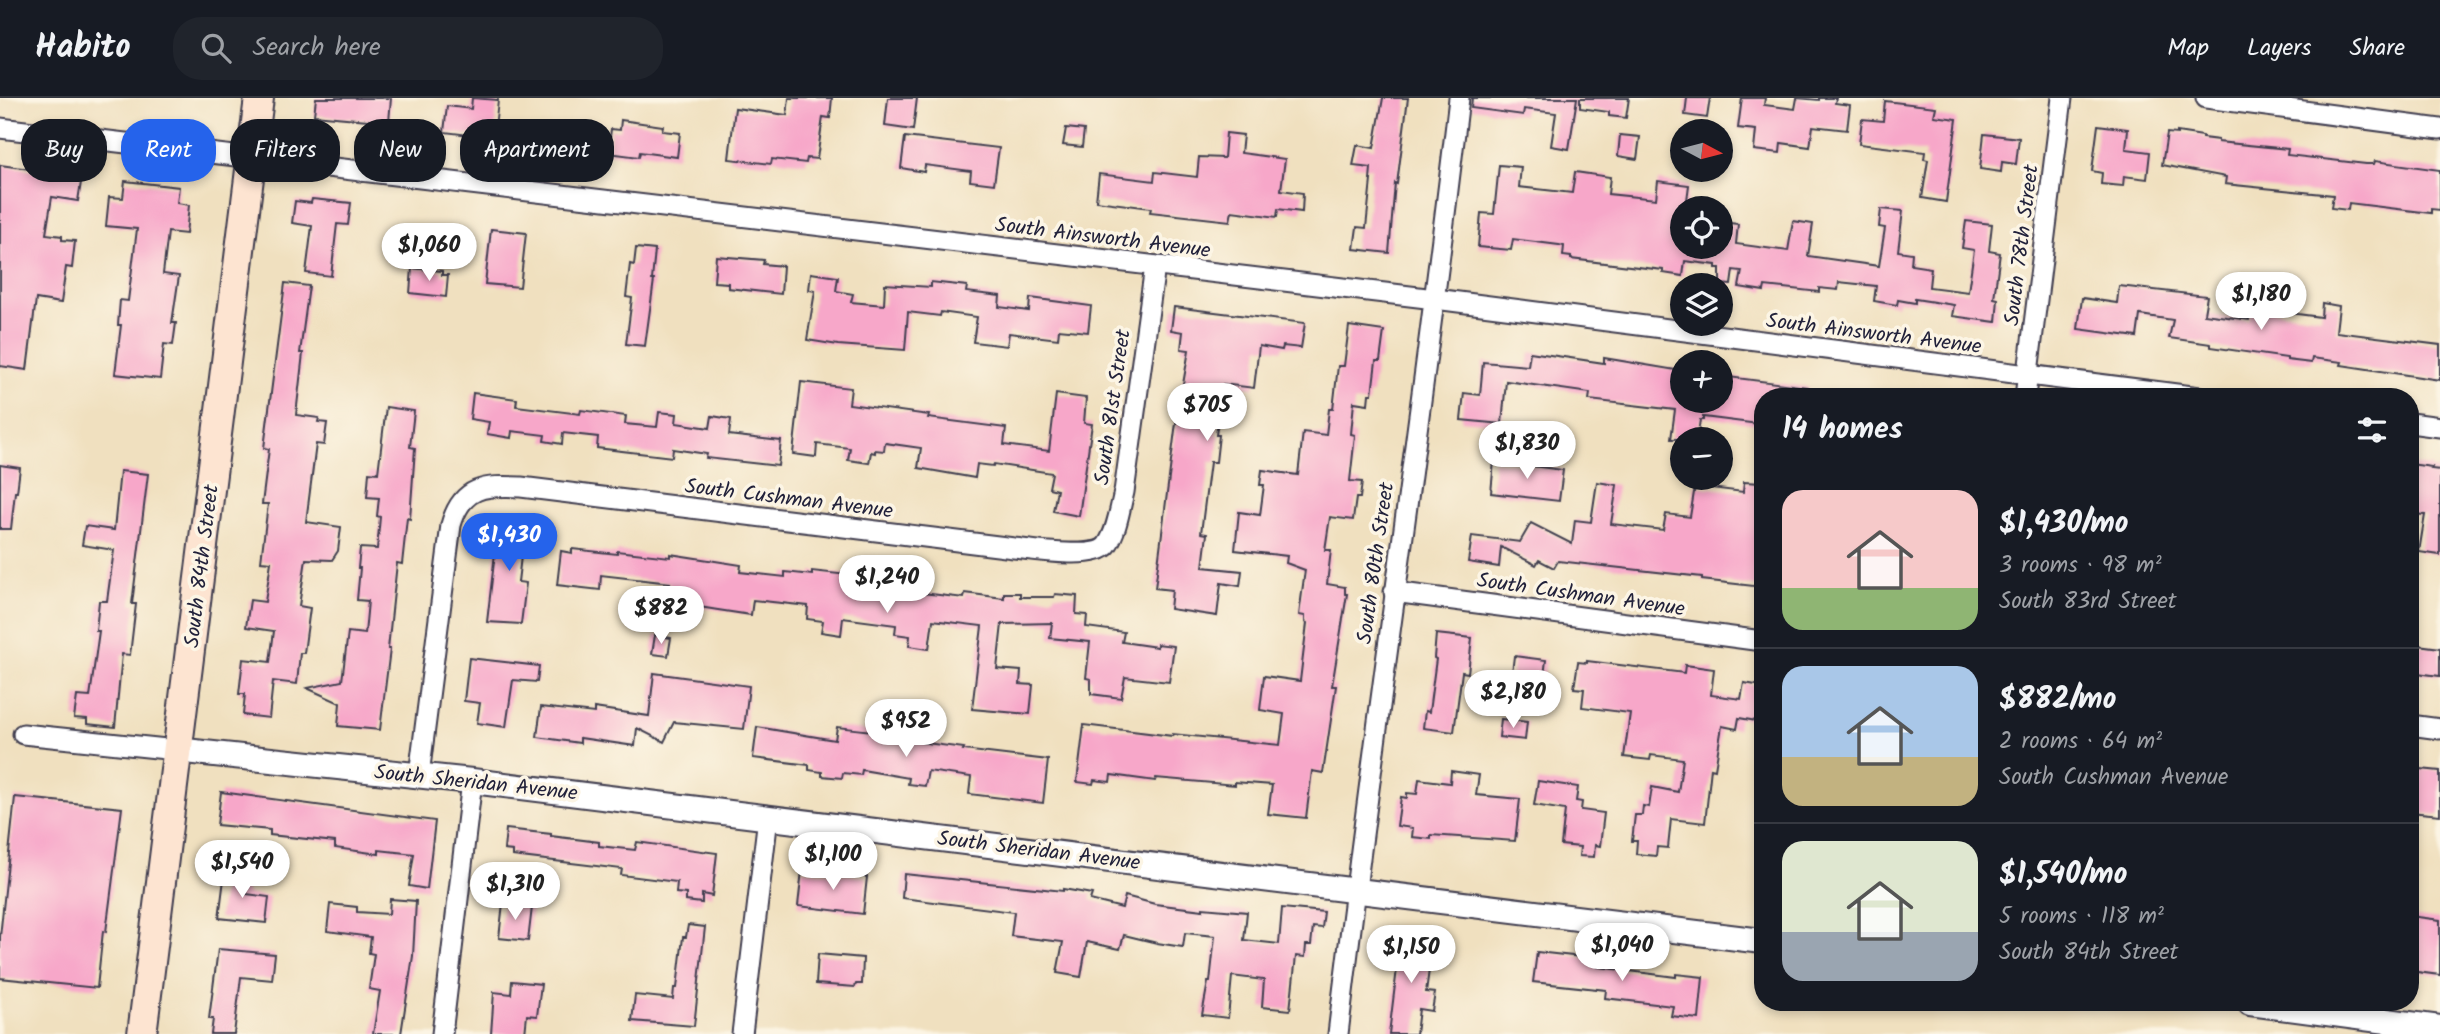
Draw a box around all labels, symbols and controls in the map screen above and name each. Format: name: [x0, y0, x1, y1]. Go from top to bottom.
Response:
search box: [173, 17, 663, 80]
text: Habito: [35, 22, 131, 75]
text: Search here: [253, 27, 381, 69]
icon: search: [197, 29, 235, 67]
text: Map: [2167, 29, 2209, 68]
text: Layers: [2247, 29, 2311, 68]
text: Share: [2349, 29, 2405, 68]
chip: Buy: [21, 119, 107, 182]
chip: Rent: [121, 119, 216, 182]
chip: Filters: [230, 119, 340, 182]
chip: New: [354, 119, 446, 182]
chip: Apartment: [460, 119, 614, 182]
north arrow: [1670, 119, 1732, 182]
map controls: [1670, 119, 1733, 490]
street label: South 78th Street: [1996, 162, 2049, 328]
button: locate: [1670, 196, 1733, 259]
street label: South Ainsworth Avenue: [993, 209, 1213, 268]
pin: $1,060: [372, 223, 486, 283]
text: $1,060: [398, 228, 460, 264]
pin: $1,180: [2204, 272, 2318, 332]
button: layers: [1670, 273, 1733, 336]
text: $1,180: [2232, 277, 2290, 313]
street label: South Ainsworth Avenue: [1764, 305, 1984, 364]
street label: South 81st Street: [1086, 327, 1141, 487]
button: +: [1670, 350, 1733, 413]
pin: $705: [1166, 384, 1248, 443]
text: $705: [1183, 388, 1231, 424]
text: 14 homes: [1782, 406, 1903, 454]
icon: filters: [2353, 411, 2391, 449]
pin: $1,830: [1470, 422, 1584, 481]
text: $1,830: [1495, 426, 1559, 462]
button: −: [1670, 427, 1733, 490]
street label: South Cushman Avenue: [683, 470, 895, 529]
street label: South 80th Street: [1349, 479, 1404, 646]
street label: South 84th Street: [176, 482, 229, 650]
text: $1,430/mo: [1999, 500, 2129, 548]
pin: $1,430: [452, 514, 566, 573]
text: $1,430: [477, 518, 541, 554]
icon: home: [1838, 518, 1922, 602]
text: 3 rooms · 98 m²: [1999, 548, 2162, 584]
pin: $1,240: [830, 556, 944, 615]
text: $1,240: [855, 560, 919, 596]
street label: South Cushman Avenue: [1475, 565, 1687, 626]
text: South 83rd Street: [1999, 584, 2177, 620]
pin: $882: [620, 587, 702, 646]
text: $882: [634, 591, 688, 627]
pin: $2,180: [1456, 670, 1570, 730]
text: $2,180: [1480, 675, 1546, 711]
text: $882/mo: [1999, 676, 2116, 724]
icon: home: [1838, 694, 1922, 778]
pin: $952: [865, 700, 947, 759]
text: $952: [881, 704, 931, 740]
text: 2 rooms · 64 m²: [1999, 724, 2162, 760]
street label: South Sheridan Avenue: [373, 756, 580, 811]
text: South Cushman Avenue: [1999, 760, 2228, 796]
street label: South Sheridan Avenue: [935, 823, 1143, 880]
pin: $1,100: [776, 832, 890, 892]
text: $1,100: [804, 837, 862, 873]
pin: $1,540: [185, 840, 299, 900]
text: $1,540: [211, 845, 273, 881]
text: $1,540/mo: [1999, 851, 2127, 899]
pin: $1,310: [458, 862, 572, 922]
text: $1,310: [486, 867, 544, 903]
icon: home: [1838, 869, 1922, 953]
text: 5 rooms · 118 m²: [1999, 899, 2164, 935]
pin: $1,040: [1565, 924, 1679, 983]
pin: $1,150: [1354, 926, 1468, 985]
text: $1,040: [1591, 928, 1653, 964]
text: $1,150: [1383, 930, 1439, 966]
text: South 84th Street: [1999, 935, 2178, 971]

